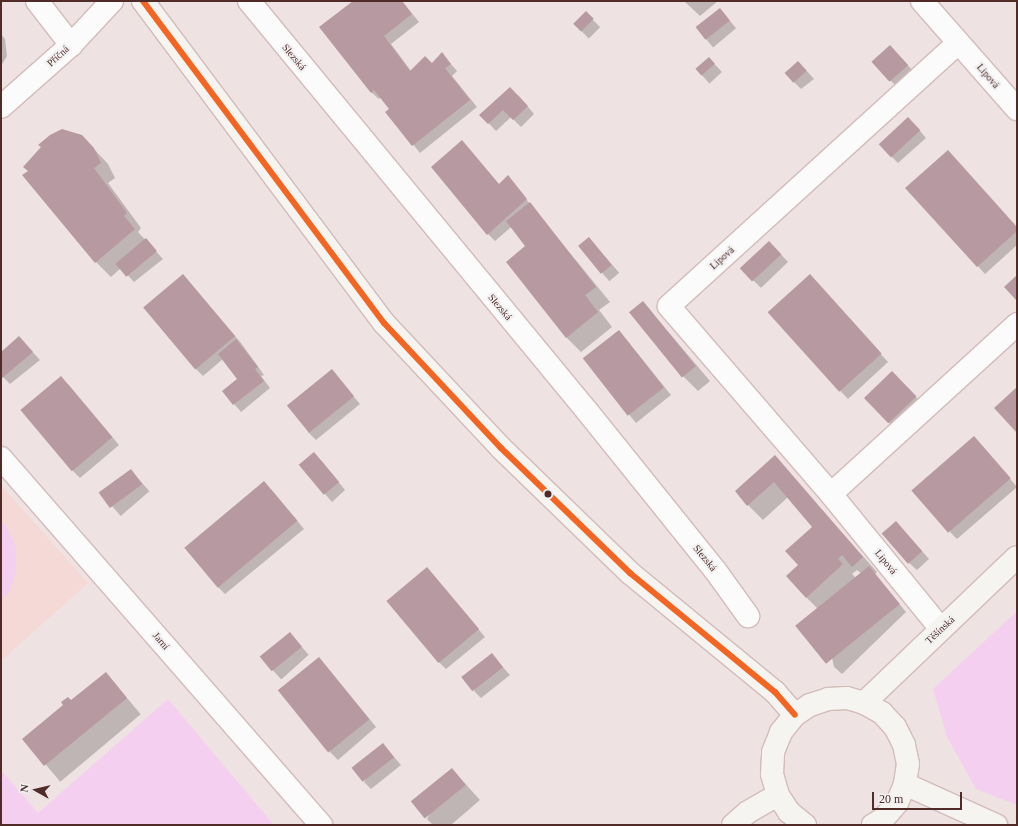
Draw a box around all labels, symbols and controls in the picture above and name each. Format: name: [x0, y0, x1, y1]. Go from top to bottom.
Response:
street label: Slezská: [280, 41, 308, 73]
street label: Příčná: [44, 43, 72, 69]
street label: Lipová: [974, 61, 1002, 91]
street label: Lipová: [707, 244, 737, 272]
street label: Slezská: [486, 291, 514, 323]
unlabelled marker: [543, 489, 553, 499]
street label: Slezská: [691, 542, 719, 574]
street label: Lipová: [872, 547, 900, 577]
street label: Těšínská: [923, 613, 957, 647]
street label: Jarní: [150, 630, 172, 652]
north arrow: [16, 770, 56, 810]
text: N: [18, 784, 31, 793]
scale bar: [874, 784, 964, 810]
text: 20 m: [879, 792, 903, 806]

